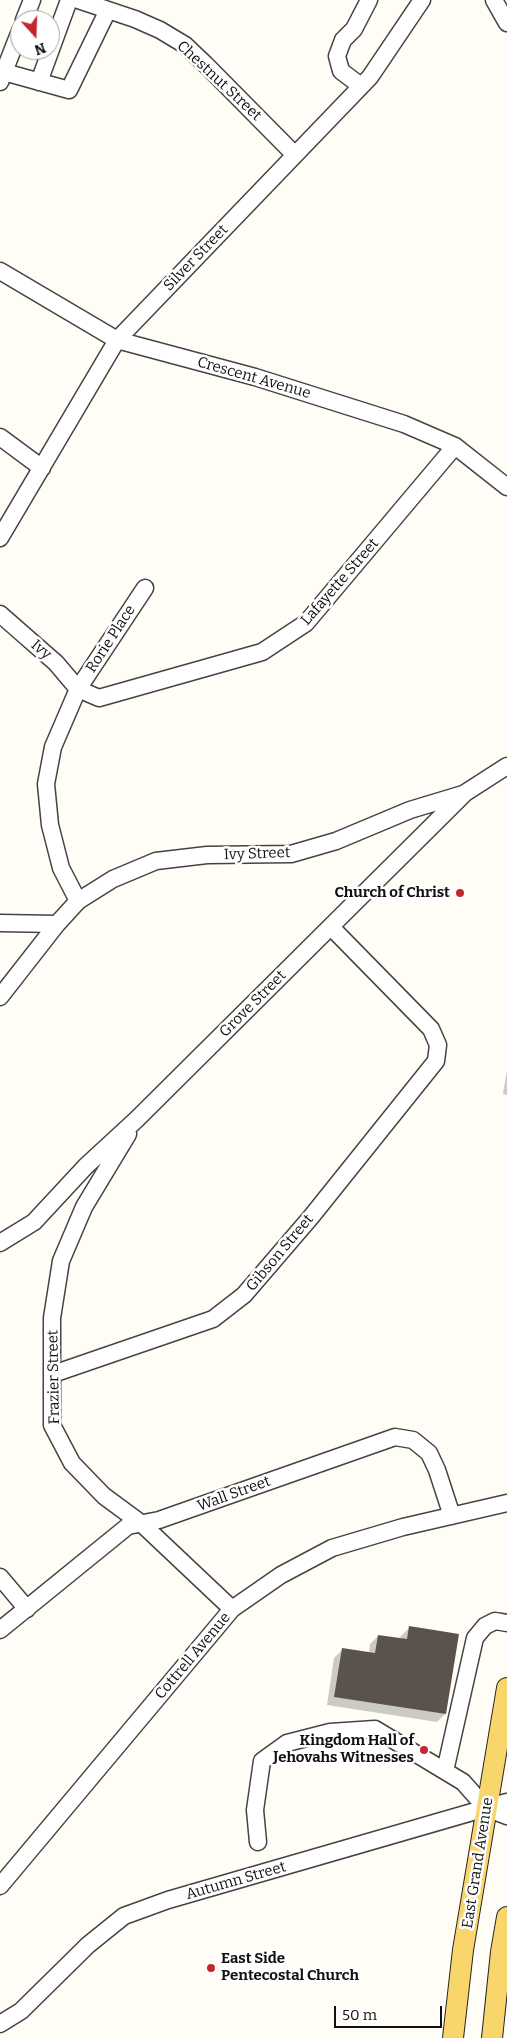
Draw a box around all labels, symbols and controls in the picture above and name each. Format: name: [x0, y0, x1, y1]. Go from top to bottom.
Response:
north arrow: [10, 10, 60, 60]
street label: Chestnut Street: [173, 37, 265, 125]
text: N: [32, 39, 48, 58]
street label: Silver Street: [160, 221, 232, 295]
street label: Crescent Avenue: [195, 353, 313, 403]
street label: Lafayette Street: [297, 535, 383, 629]
street label: Rorie Place: [82, 602, 140, 676]
street label: Ivy: [27, 636, 55, 664]
street label: Ivy Street: [223, 844, 291, 864]
place label: Church of Christ: [335, 884, 450, 902]
marker: Church of Christ: [454, 887, 466, 899]
street label: Grove Street: [216, 967, 290, 1041]
street label: Gibson Street: [243, 1211, 317, 1295]
street label: Frazier Street: [44, 1330, 64, 1424]
street label: Wall Street: [195, 1472, 273, 1516]
street label: Cottrell Avenue: [152, 1609, 234, 1703]
place label: Kingdom Hall of Jehovahs Witnesses: [273, 1732, 414, 1767]
marker: Kingdom Hall of Jehovahs Witnesses: [418, 1744, 430, 1756]
street label: East Grand Avenue: [459, 1796, 497, 1930]
street label: Autumn Street: [184, 1858, 288, 1904]
place label: East Side Pentecostal Church: [221, 1950, 359, 1985]
marker: East Side Pentecostal Church: [205, 1962, 217, 1974]
scale bar: [337, 1996, 444, 2028]
text: 50 m: [342, 2006, 377, 2024]

